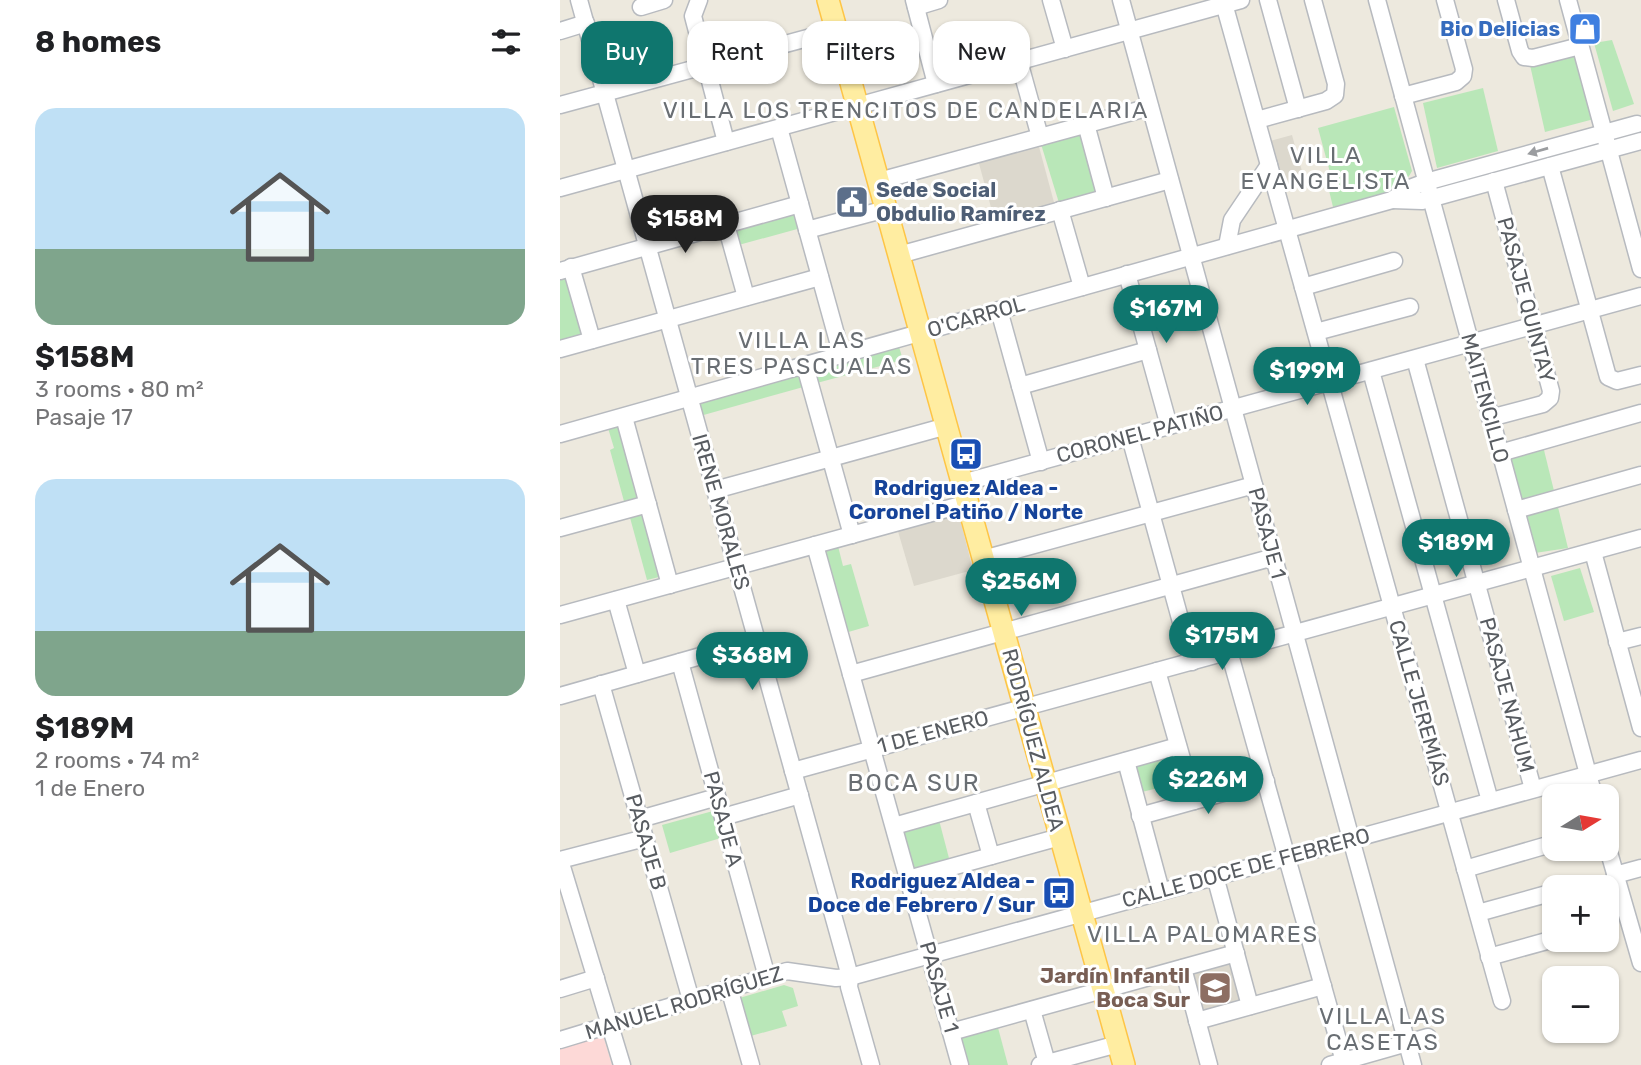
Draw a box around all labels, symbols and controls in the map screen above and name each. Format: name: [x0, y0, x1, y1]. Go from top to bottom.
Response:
shop icon: Bio Delicias: [1566, 10, 1604, 48]
place label: Bio Delicias: [1440, 16, 1560, 41]
chip: Buy: [581, 21, 673, 84]
chip: Rent: [687, 21, 788, 84]
chip: Filters: [802, 21, 919, 84]
chip: New: [933, 21, 1030, 84]
icon: filters: [487, 23, 525, 61]
text: 8 homes: [35, 24, 161, 60]
district label: VILLA LOS TRENCITOS DE CANDELARIA: [663, 96, 1149, 124]
district label: VILLA EVANGELISTA: [1240, 141, 1412, 195]
one-way arrow: [1528, 147, 1549, 157]
icon: home: [217, 154, 343, 280]
place label: Sede Social Obdulio Ramírez: [876, 177, 1046, 226]
public building icon: Sede Social Obdulio Ramírez: [833, 183, 871, 221]
pin: $158M: [636, 196, 734, 255]
text: $158M: [647, 204, 723, 232]
street label: PASAJE QUINTAY: [1492, 214, 1561, 385]
pin: $167M: [1117, 286, 1215, 345]
street label: O'CARROL: [924, 291, 1028, 342]
text: $167M: [1129, 294, 1203, 322]
district label: VILLA LAS TRES PASCUALAS: [691, 326, 913, 380]
street label: MAITENCILLO: [1456, 330, 1515, 465]
text: $158M: [35, 339, 134, 375]
pin: $199M: [1258, 348, 1356, 407]
text: $199M: [1269, 356, 1345, 384]
text: 3 rooms · 80 m²: [35, 375, 204, 403]
street label: CORONEL PATIÑO: [1054, 399, 1226, 468]
text: Pasaje 17: [35, 403, 133, 431]
street label: IRENE MORALES: [687, 431, 756, 593]
bus stop icon: Rodriguez Aldea - Coronel Patiño / Norte: [947, 435, 985, 473]
place label: Rodriguez Aldea - Coronel Patiño / Norte: [849, 475, 1083, 524]
street label: PASAJE 1: [1243, 485, 1292, 581]
pin: $189M: [1407, 520, 1505, 579]
icon: home: [217, 525, 343, 651]
text: $189M: [1418, 528, 1494, 556]
pin: $256M: [972, 558, 1070, 618]
text: $256M: [981, 567, 1061, 595]
pin: $175M: [1173, 612, 1271, 672]
street label: PASAJE NAHUM: [1475, 615, 1540, 775]
street label: CALLE JEREMÍAS: [1384, 617, 1455, 789]
text: $175M: [1185, 621, 1259, 649]
pin: $368M: [703, 632, 801, 692]
text: $368M: [712, 641, 792, 669]
street label: RODRÍGUEZ ALDEA: [997, 646, 1070, 834]
street label: 1 DE ENERO: [874, 705, 991, 758]
text: $189M: [35, 710, 134, 746]
text: 2 rooms · 74 m²: [35, 746, 199, 774]
pin: $226M: [1159, 756, 1257, 816]
text: $226M: [1168, 765, 1248, 793]
street label: PASAJE A: [699, 768, 748, 869]
district label: BOCA SUR: [848, 769, 980, 797]
text: 1 de Enero: [35, 774, 145, 802]
north arrow: [1542, 784, 1619, 861]
map controls: [1542, 784, 1619, 1043]
street label: PASAJE B: [621, 791, 672, 893]
street label: CALLE DOCE DE FEBRERO: [1119, 822, 1373, 913]
place label: Rodriguez Aldea - Doce de Febrero / Sur: [808, 868, 1035, 917]
bus stop icon: Rodriguez Aldea - Doce de Febrero / Sur: [1040, 874, 1078, 912]
button: +: [1542, 875, 1619, 952]
district label: VILLA PALOMARES: [1087, 920, 1319, 948]
street label: PASAJE 1: [915, 939, 964, 1035]
street label: MANUEL RODRÍGUEZ: [582, 961, 786, 1045]
place label: Jardín Infantil Boca Sur: [1040, 963, 1190, 1012]
button: −: [1542, 966, 1619, 1043]
school or university icon: Jardín Infantil Boca Sur: [1196, 969, 1234, 1007]
district label: VILLA LAS CASETAS: [1319, 1002, 1447, 1056]

